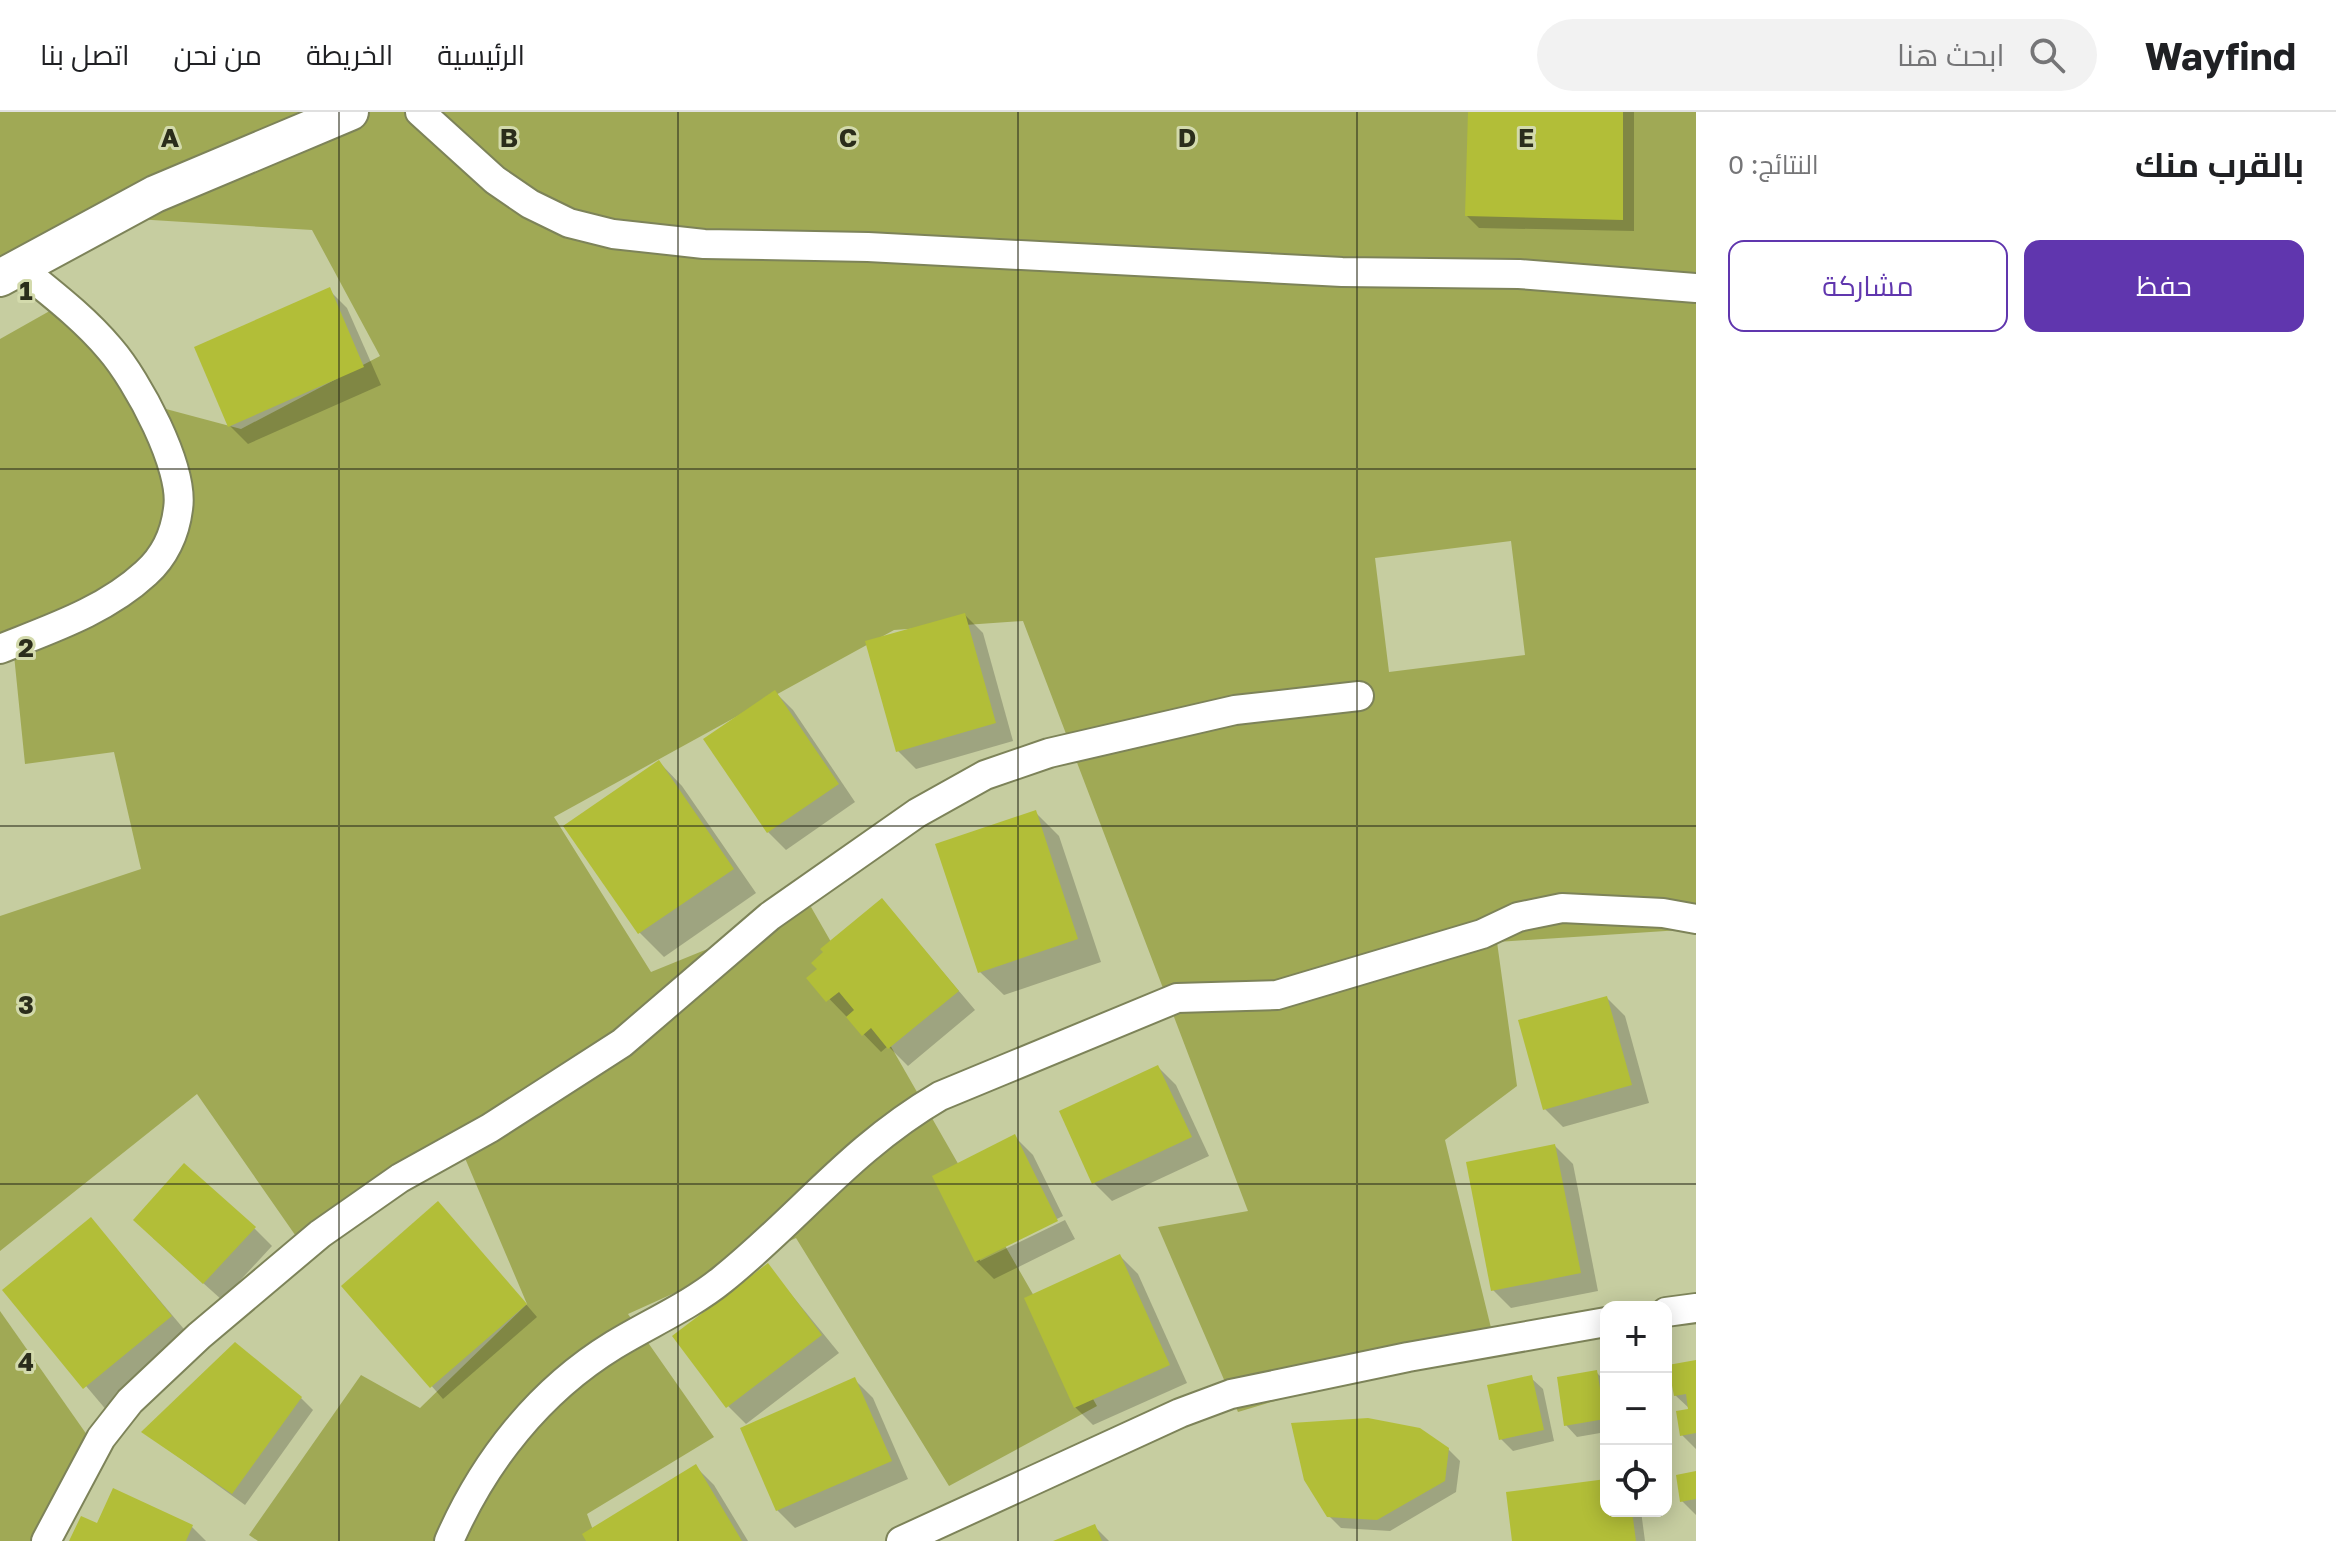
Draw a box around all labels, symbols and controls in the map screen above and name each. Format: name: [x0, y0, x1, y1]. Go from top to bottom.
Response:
search box: [1537, 19, 2097, 91]
icon: search: [2025, 33, 2069, 77]
text: Wayfind: [2145, 33, 2296, 78]
text: ابحث هنا: [1897, 37, 2005, 73]
text: اتصل بنا: [40, 38, 129, 71]
text: من نحن: [173, 38, 262, 71]
text: الخريطة: [306, 38, 393, 71]
text: الرئيسية: [437, 38, 525, 71]
text: A: [161, 122, 180, 153]
text: B: [500, 122, 518, 153]
text: C: [839, 122, 857, 153]
text: D: [1178, 122, 1196, 153]
text: E: [1518, 122, 1534, 153]
text: بالقرب منك: [2135, 144, 2304, 184]
text: النتائج: 0: [1728, 149, 1819, 180]
button: مشاركة: [1728, 240, 2008, 332]
button: حفظ: [2024, 240, 2304, 332]
text: 1: [19, 275, 33, 306]
text: 2: [18, 632, 34, 663]
text: 3: [18, 989, 34, 1020]
map controls: [1600, 1301, 1672, 1517]
button: +: [1600, 1301, 1672, 1373]
text: 4: [18, 1346, 34, 1377]
button: −: [1600, 1373, 1672, 1445]
button: locate: [1600, 1445, 1672, 1517]

